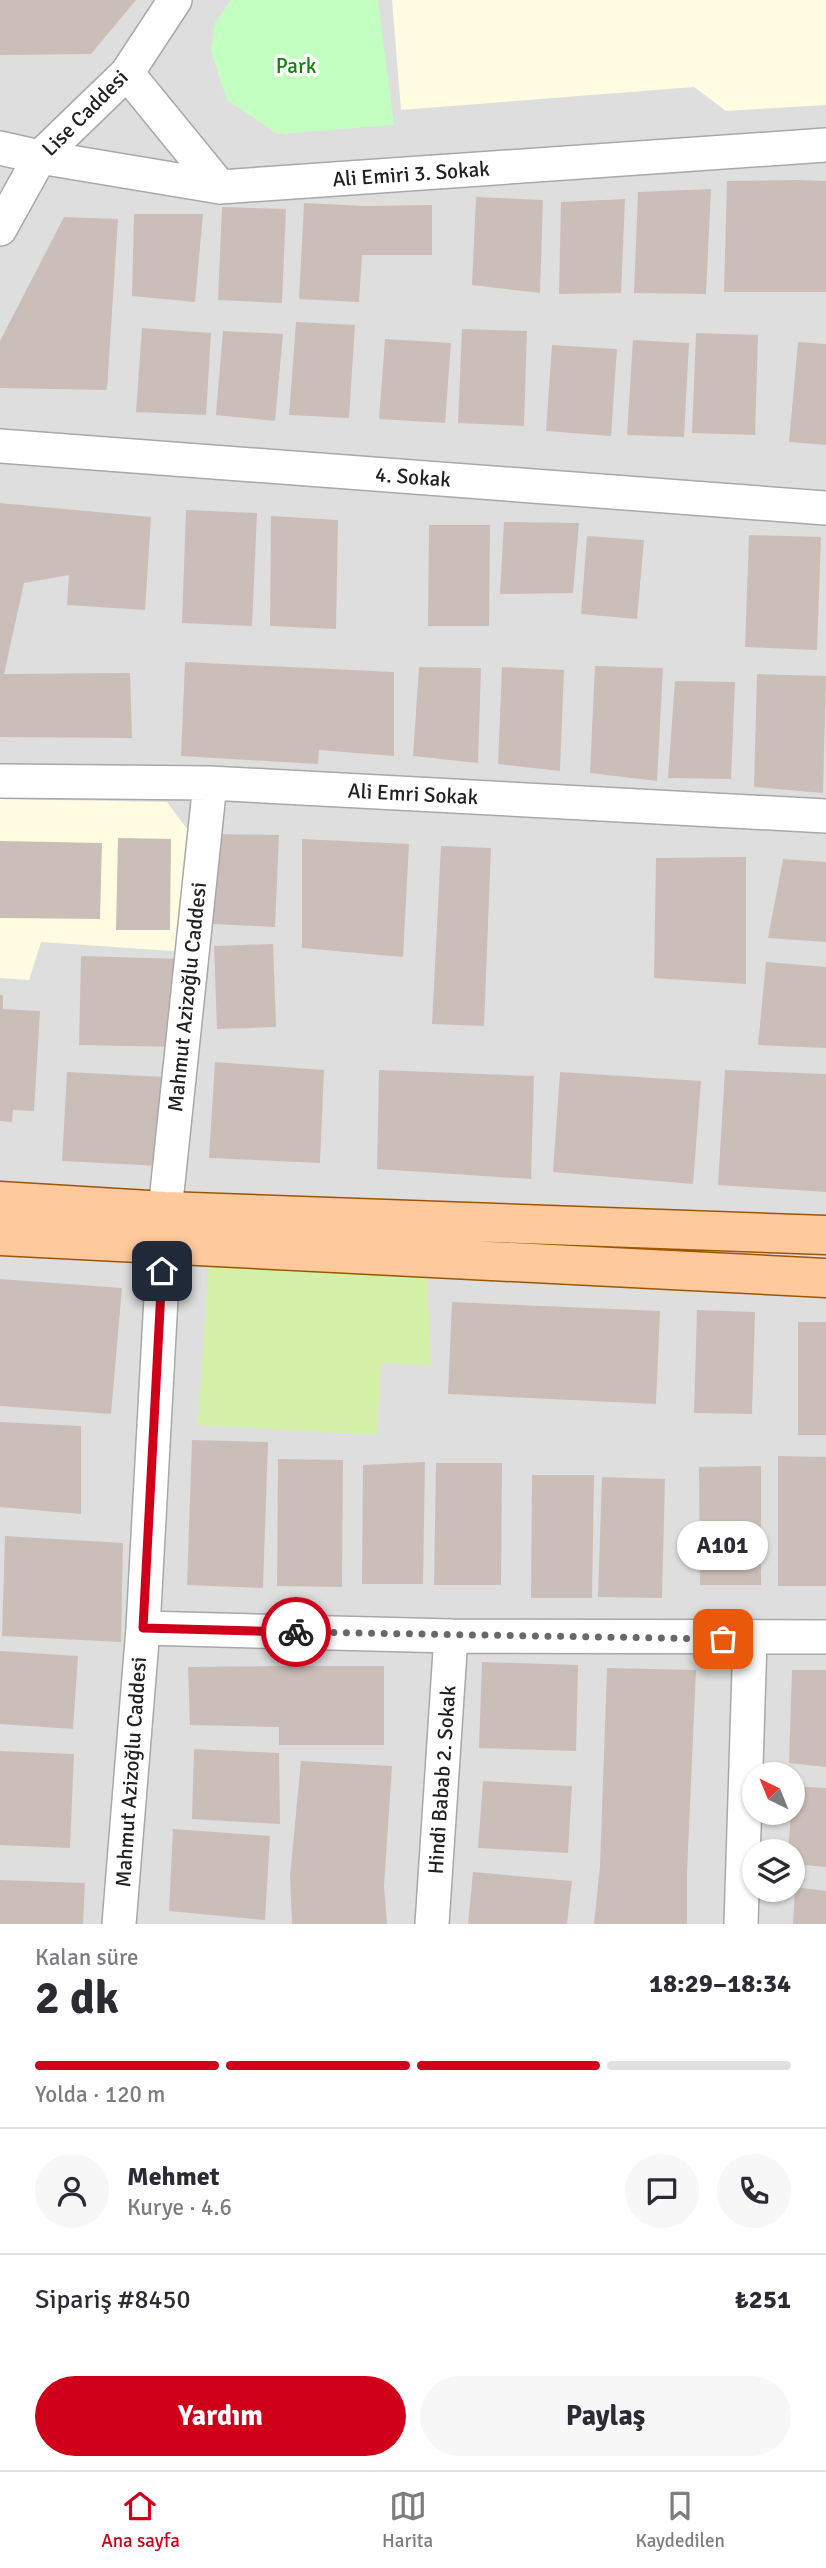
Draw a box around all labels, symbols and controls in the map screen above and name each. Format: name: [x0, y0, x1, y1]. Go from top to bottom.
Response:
park label: Park: [276, 53, 317, 79]
street label: Lise Caddesi: [36, 64, 134, 162]
street label: Ali Emiri 3. Sokak: [332, 156, 491, 192]
street label: 4. Sokak: [374, 461, 452, 493]
street label: Ali Emri Sokak: [347, 778, 479, 810]
street label: Mahmut Azizoğlu Caddesi: [162, 881, 212, 1113]
pin: [132, 1241, 192, 1301]
icon: home: [143, 1252, 181, 1290]
callout: A101: [678, 1520, 768, 1569]
text: A101: [697, 1531, 748, 1560]
courier: [261, 1597, 331, 1667]
pin: [693, 1609, 753, 1669]
icon: bike: [277, 1613, 315, 1651]
icon: bag: [704, 1620, 742, 1658]
street label: Mahmut Azizoğlu Caddesi: [110, 1656, 152, 1888]
street label: Hindi Babab 2. Sokak: [422, 1684, 462, 1875]
north arrow: [742, 1762, 805, 1825]
map controls: [742, 1762, 805, 1902]
button: layers: [742, 1839, 805, 1902]
text: Kalan süre: [35, 1943, 139, 1972]
text: 18:29–18:34: [649, 1968, 791, 2000]
text: 2 dk: [35, 1970, 119, 2026]
text: Yolda · 120 m: [35, 2080, 165, 2109]
button: person: [35, 2154, 109, 2228]
button: chat: [625, 2154, 699, 2228]
button: phone: [717, 2154, 791, 2228]
text: Mehmet: [127, 2161, 219, 2193]
text: Kurye · 4.6: [127, 2193, 232, 2222]
text: Sipariş #8450: [35, 2284, 191, 2316]
text: ₺251: [735, 2284, 791, 2316]
button: Yardım: [35, 2376, 406, 2456]
button: Paylaş: [420, 2376, 791, 2456]
tab: Ana sayfa: [101, 2487, 180, 2553]
tab: Harita: [382, 2487, 433, 2553]
tab: Kaydedilen: [635, 2487, 725, 2553]

